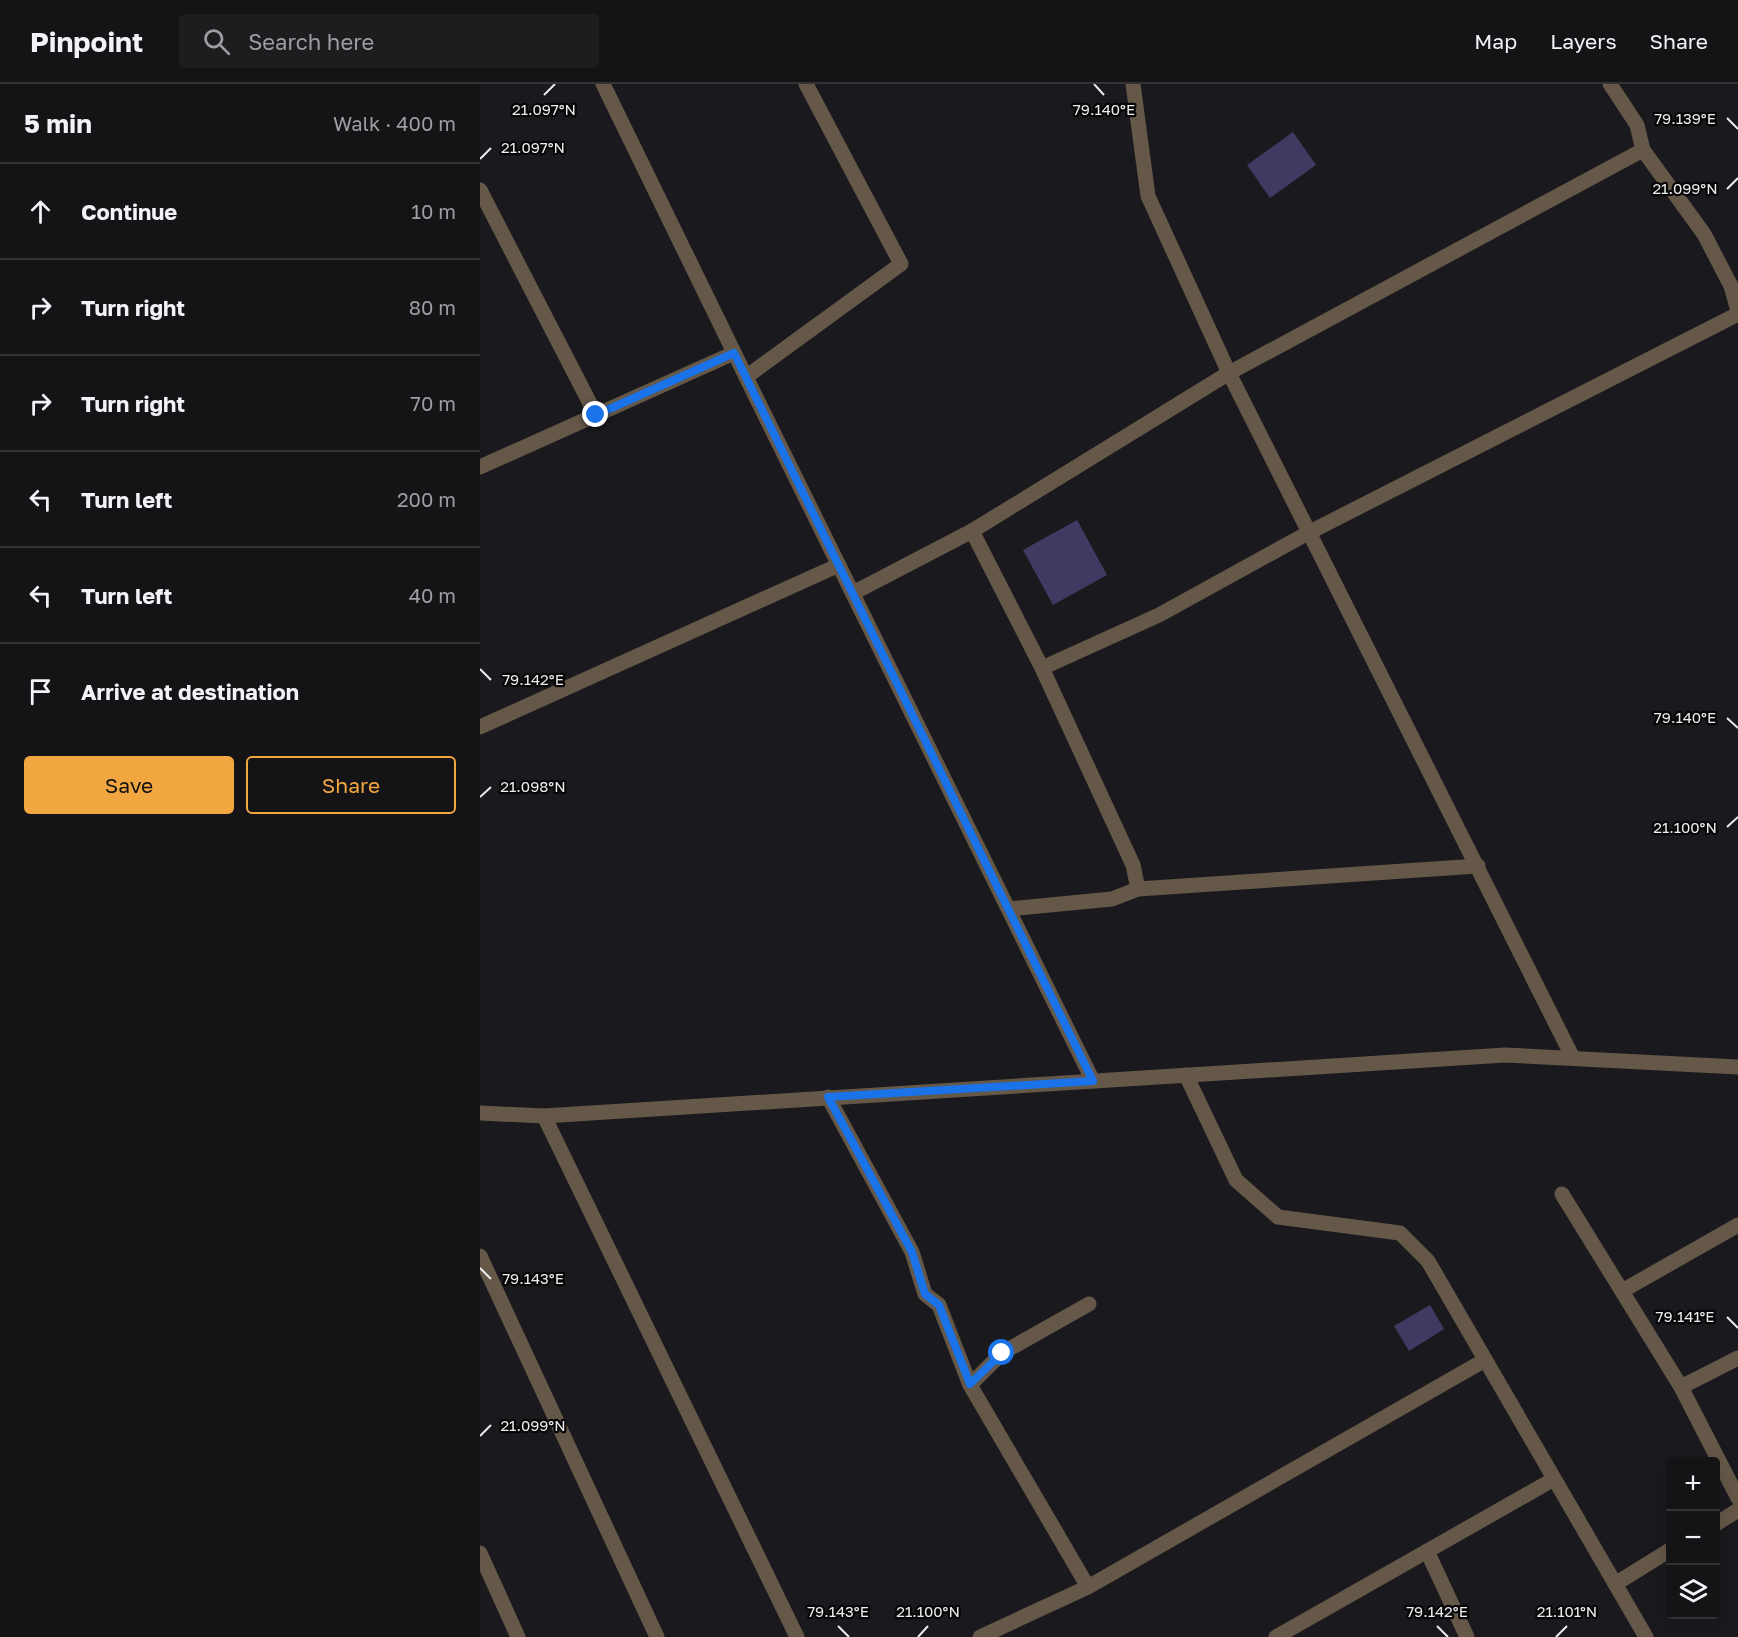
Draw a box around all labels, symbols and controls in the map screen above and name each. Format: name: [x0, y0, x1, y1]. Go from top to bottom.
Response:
search box: [179, 14, 599, 68]
text: Pinpoint: [30, 25, 143, 58]
icon: search: [200, 25, 233, 58]
text: Search here: [248, 28, 374, 55]
text: Map: [1474, 28, 1517, 54]
text: Layers: [1550, 28, 1617, 54]
text: Share: [1650, 28, 1708, 54]
text: 21.097°N: [512, 100, 576, 118]
text: 79.140°E: [1073, 100, 1135, 118]
text: 5 min: [24, 108, 92, 139]
text: 79.139°E: [1654, 109, 1716, 127]
text: Walk · 400 m: [333, 111, 456, 135]
text: 21.097°N: [501, 138, 565, 156]
text: 21.099°N: [1652, 179, 1718, 197]
icon: ahead: [24, 195, 57, 228]
text: Continue: [81, 198, 177, 225]
text: 10 m: [411, 199, 456, 223]
icon: right: [24, 291, 57, 324]
text: Turn right: [81, 294, 185, 321]
text: 80 m: [409, 295, 456, 319]
icon: right: [24, 387, 57, 420]
text: Turn right: [81, 390, 185, 417]
text: 70 m: [410, 391, 456, 415]
route end: [582, 401, 608, 427]
icon: left: [24, 483, 57, 516]
text: Turn left: [81, 486, 172, 513]
text: 200 m: [397, 487, 456, 511]
icon: left: [24, 579, 57, 612]
text: Turn left: [81, 582, 172, 609]
text: 40 m: [409, 583, 456, 607]
text: 79.142°E: [502, 670, 564, 688]
icon: arrive: [24, 675, 57, 708]
text: Arrive at destination: [81, 678, 299, 705]
text: 79.140°E: [1654, 708, 1716, 726]
button: Save: [24, 756, 234, 814]
button: Share: [246, 756, 456, 814]
text: 21.098°N: [500, 777, 566, 795]
text: 21.100°N: [1653, 818, 1717, 836]
text: 79.143°E: [502, 1269, 564, 1287]
text: 79.141°E: [1655, 1307, 1715, 1325]
route start: [988, 1339, 1014, 1365]
text: 21.099°N: [500, 1416, 566, 1434]
map controls: [1666, 1457, 1720, 1619]
button: +: [1666, 1457, 1720, 1511]
button: −: [1666, 1511, 1720, 1565]
button: layers: [1666, 1565, 1720, 1619]
text: 79.143°E: [807, 1602, 869, 1620]
text: 21.100°N: [896, 1602, 960, 1620]
text: 79.142°E: [1406, 1602, 1468, 1620]
text: 21.101°N: [1537, 1602, 1597, 1620]

